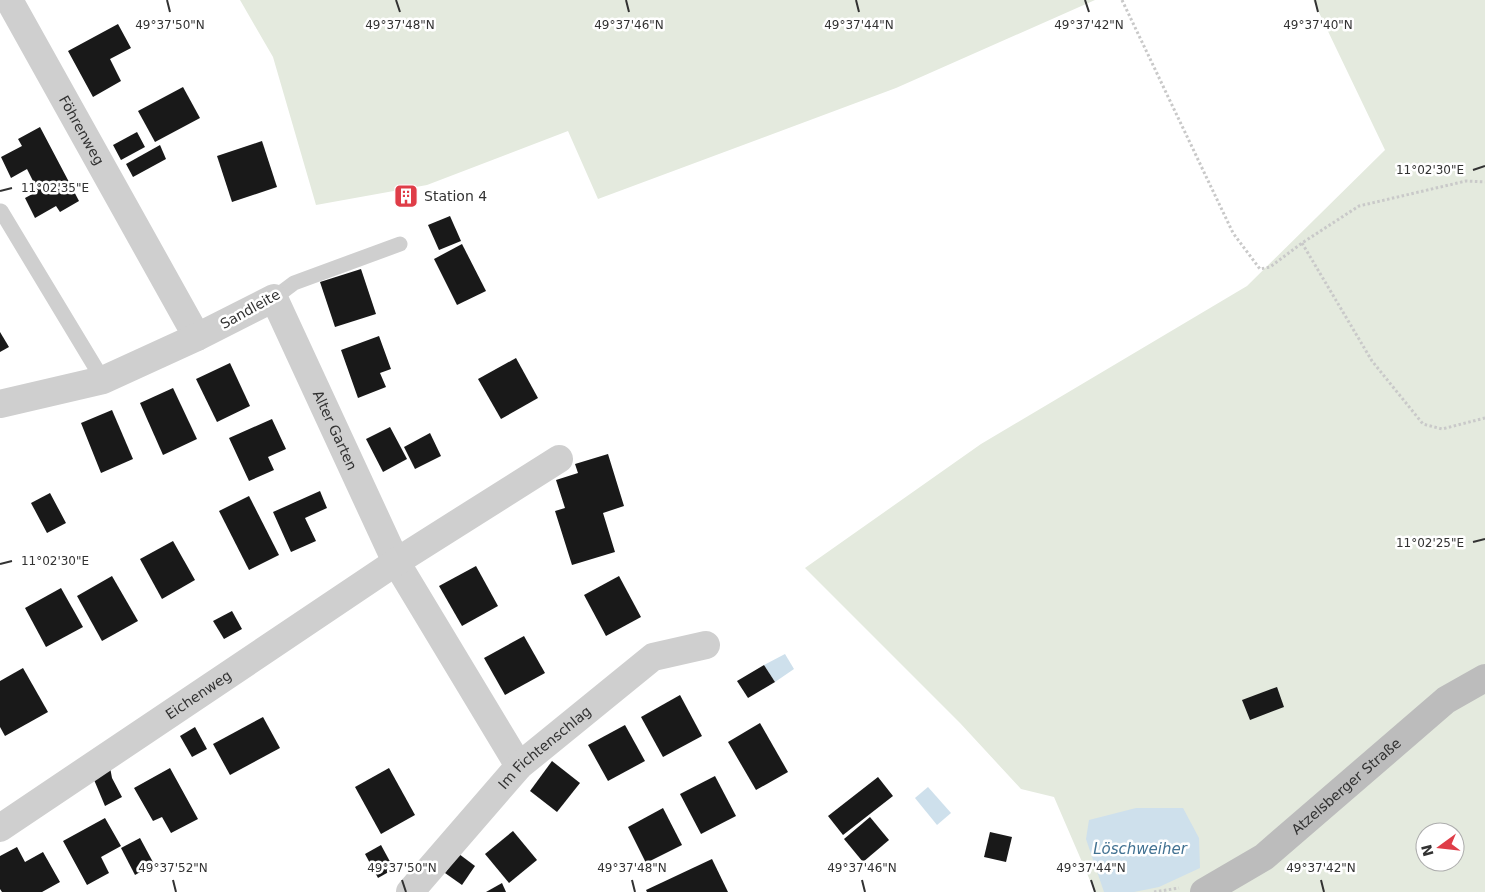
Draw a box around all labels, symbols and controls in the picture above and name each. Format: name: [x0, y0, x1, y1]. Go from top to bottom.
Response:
text: 49°37'50"N: [135, 18, 205, 32]
text: 49°37'48"N: [365, 18, 435, 32]
text: 49°37'46"N: [594, 18, 664, 32]
text: 49°37'44"N: [824, 18, 894, 32]
text: 49°37'42"N: [1054, 18, 1124, 32]
text: 49°37'40"N: [1283, 18, 1353, 32]
street label: Föhrenweg: [56, 93, 107, 168]
text: 11°02'30"E: [1396, 163, 1464, 177]
text: 11°02'35"E: [21, 181, 89, 195]
building icon: Station 4: [393, 183, 419, 209]
place label: Station 4: [424, 188, 487, 204]
street label: Sandleite: [217, 286, 283, 332]
street label: Alter Garten: [310, 388, 360, 473]
text: 11°02'25"E: [1396, 536, 1464, 550]
text: 11°02'30"E: [21, 554, 89, 568]
street label: Eichenweg: [162, 667, 234, 723]
street label: Im Fichtenschlag: [495, 703, 594, 792]
street label: Atzelsberger Straße: [1288, 735, 1404, 838]
north arrow: [1415, 822, 1465, 872]
water label: Löschweiher: [1093, 840, 1188, 858]
text: N: [1418, 843, 1437, 858]
text: 49°37'52"N: [138, 861, 208, 875]
text: 49°37'50"N: [367, 861, 437, 875]
text: 49°37'48"N: [597, 861, 667, 875]
text: 49°37'46"N: [827, 861, 897, 875]
text: 49°37'44"N: [1056, 861, 1126, 875]
text: 49°37'42"N: [1286, 861, 1356, 875]

